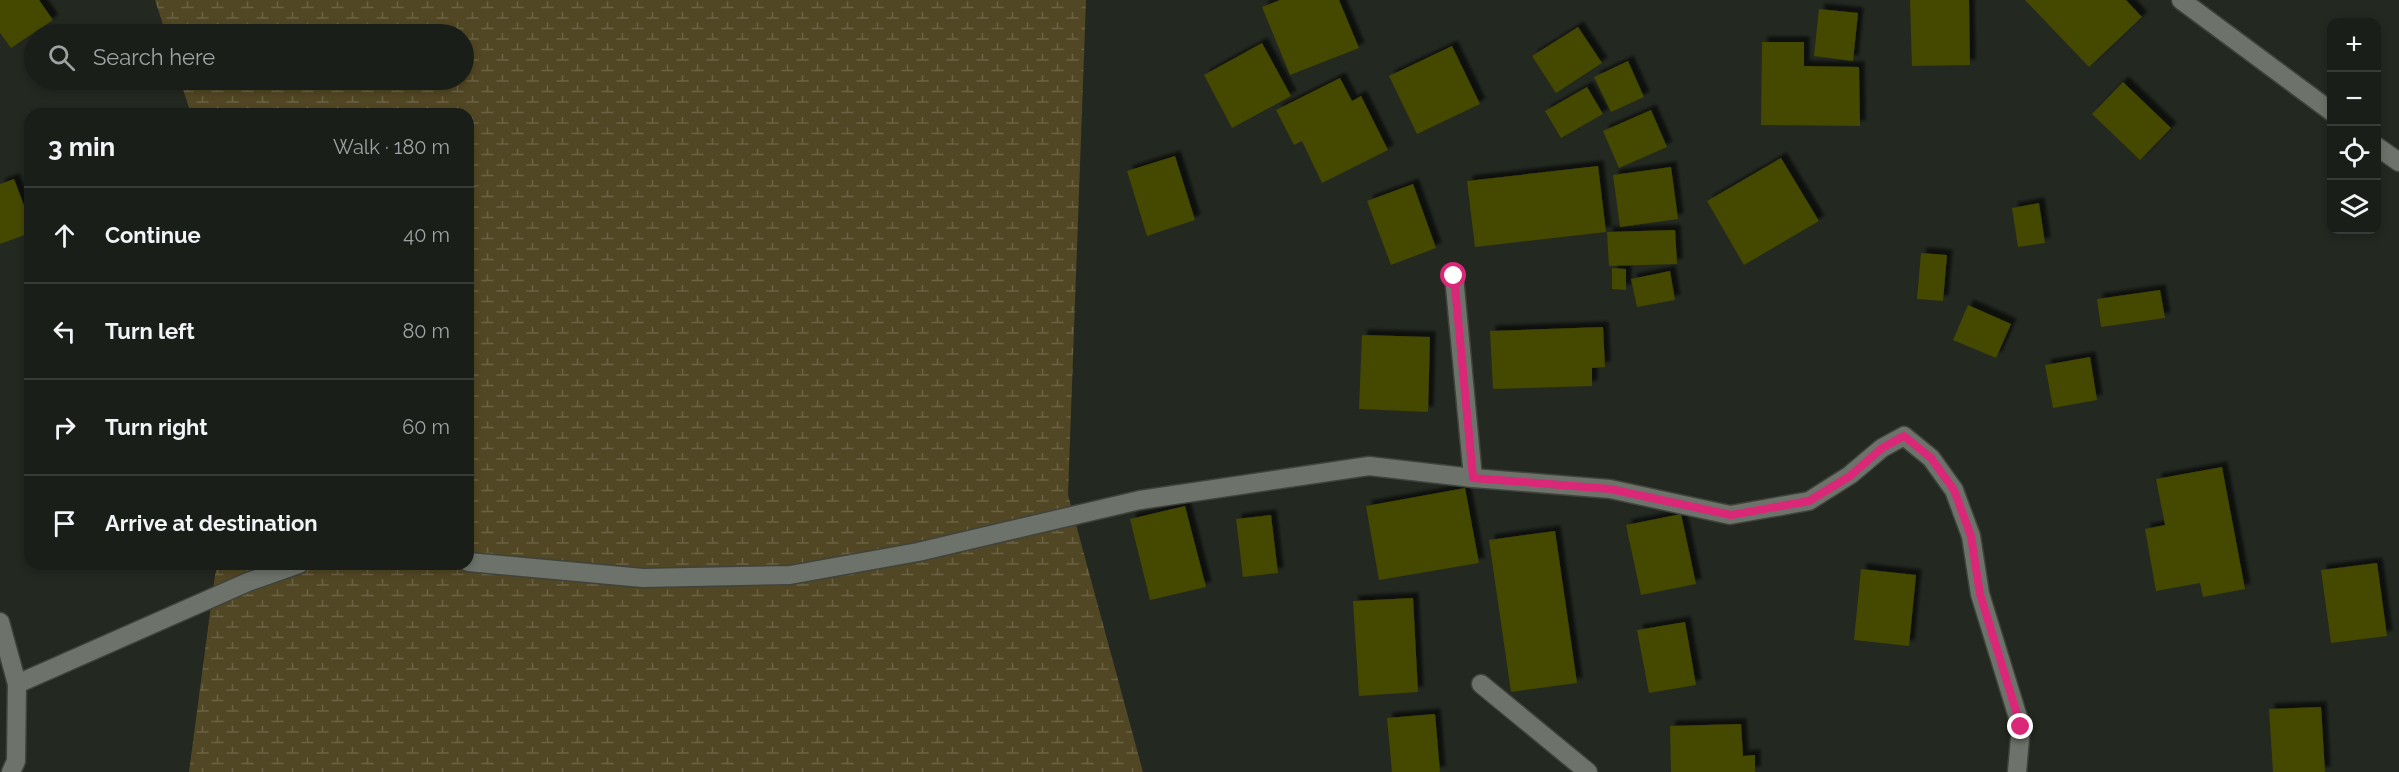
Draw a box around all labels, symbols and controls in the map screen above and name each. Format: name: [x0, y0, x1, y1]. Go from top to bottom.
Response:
map controls: [2327, 18, 2381, 234]
button: +: [2327, 18, 2381, 72]
search box: [24, 24, 474, 90]
icon: search: [45, 41, 78, 74]
text: Search here: [93, 44, 215, 70]
button: −: [2327, 72, 2381, 126]
button: locate: [2327, 126, 2381, 180]
text: 3 min: [48, 132, 115, 162]
text: Walk · 180 m: [333, 135, 450, 159]
button: layers: [2327, 180, 2381, 234]
icon: ahead: [48, 219, 81, 252]
text: Continue: [105, 222, 201, 248]
text: 40 m: [403, 223, 450, 247]
route start: [1440, 262, 1466, 288]
icon: left: [48, 315, 81, 348]
text: Turn left: [105, 318, 195, 344]
text: 80 m: [402, 319, 450, 343]
icon: right: [48, 411, 81, 444]
text: Turn right: [105, 414, 208, 440]
text: 60 m: [402, 415, 450, 439]
icon: arrive: [48, 507, 81, 540]
text: Arrive at destination: [105, 510, 318, 536]
route end: [2007, 713, 2033, 739]

